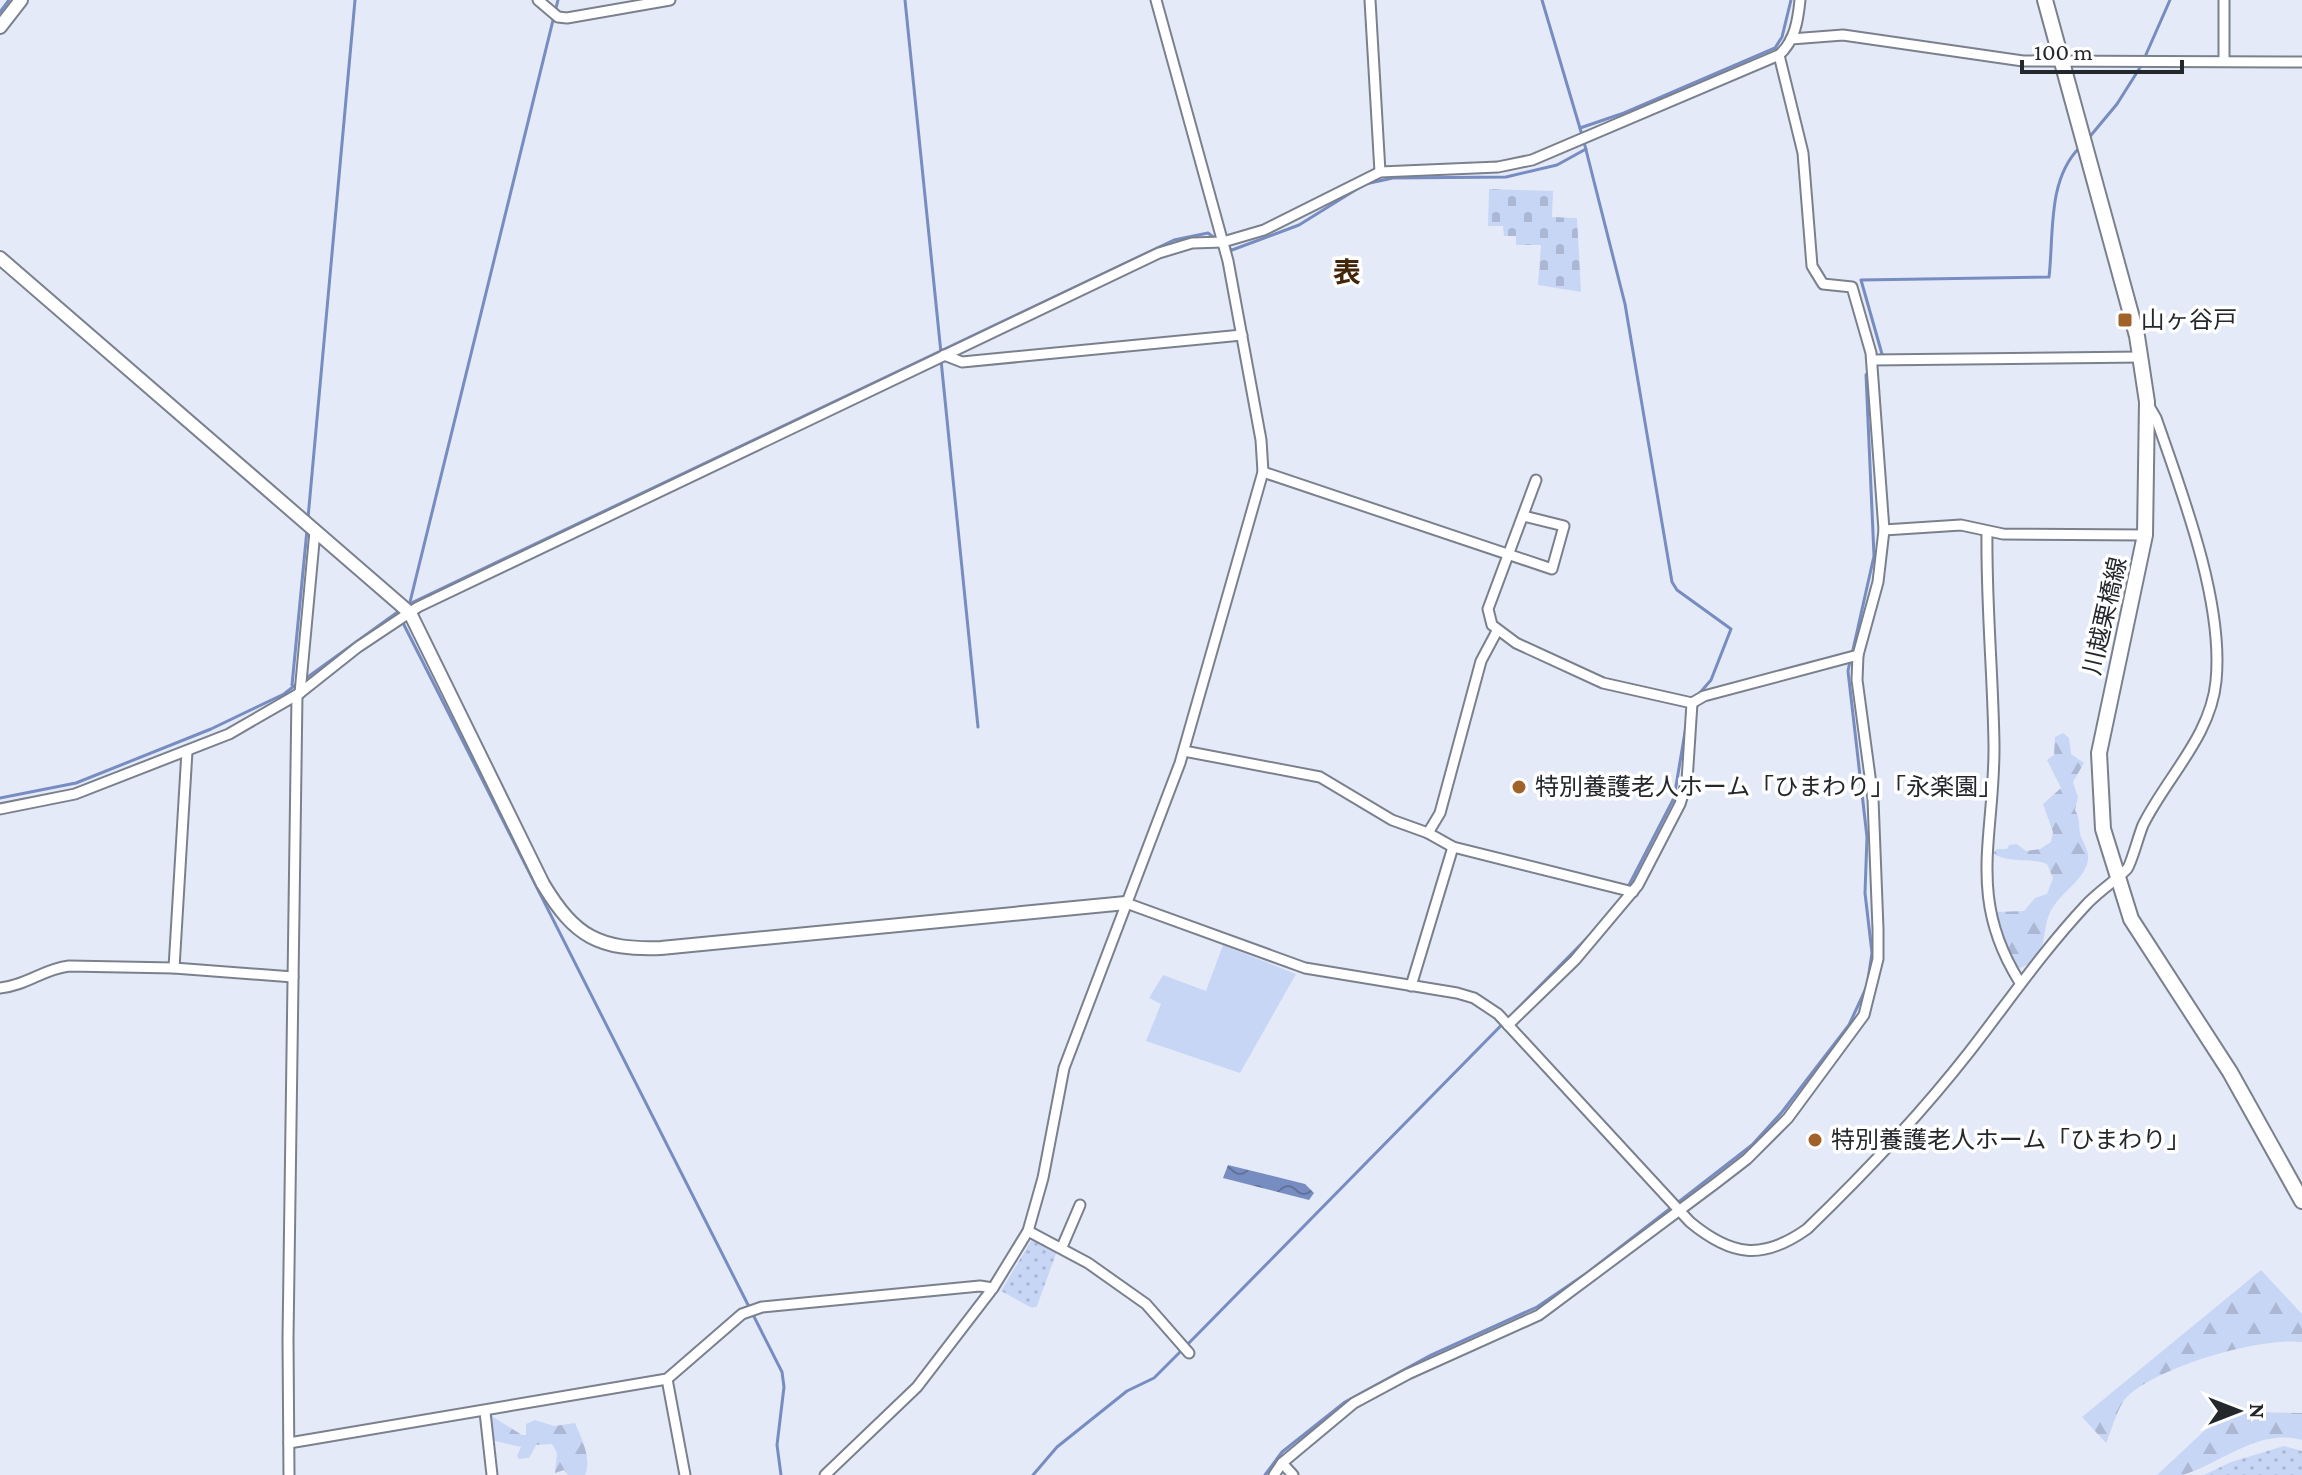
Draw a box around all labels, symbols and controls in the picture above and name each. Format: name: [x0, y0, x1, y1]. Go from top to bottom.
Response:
scale bar: [2022, 24, 2182, 74]
text: 100 m: [2034, 38, 2093, 65]
district label: 表: [1333, 257, 1361, 288]
place label: 山ヶ谷戸: [2141, 306, 2237, 333]
marker: 山ヶ谷戸: [2116, 311, 2134, 329]
street label: 川越栗橋線: [2078, 554, 2131, 677]
place label: 特別養護老人ホーム「ひまわり」「永楽園」: [1535, 773, 2002, 800]
marker: 特別養護老人ホーム「ひまわり」「永楽園」: [1510, 778, 1528, 796]
place label: 特別養護老人ホーム「ひまわり」: [1831, 1126, 2190, 1153]
marker: 特別養護老人ホーム「ひまわり」: [1806, 1131, 1824, 1149]
north arrow: [2198, 1371, 2278, 1451]
text: N: [2245, 1404, 2270, 1419]

